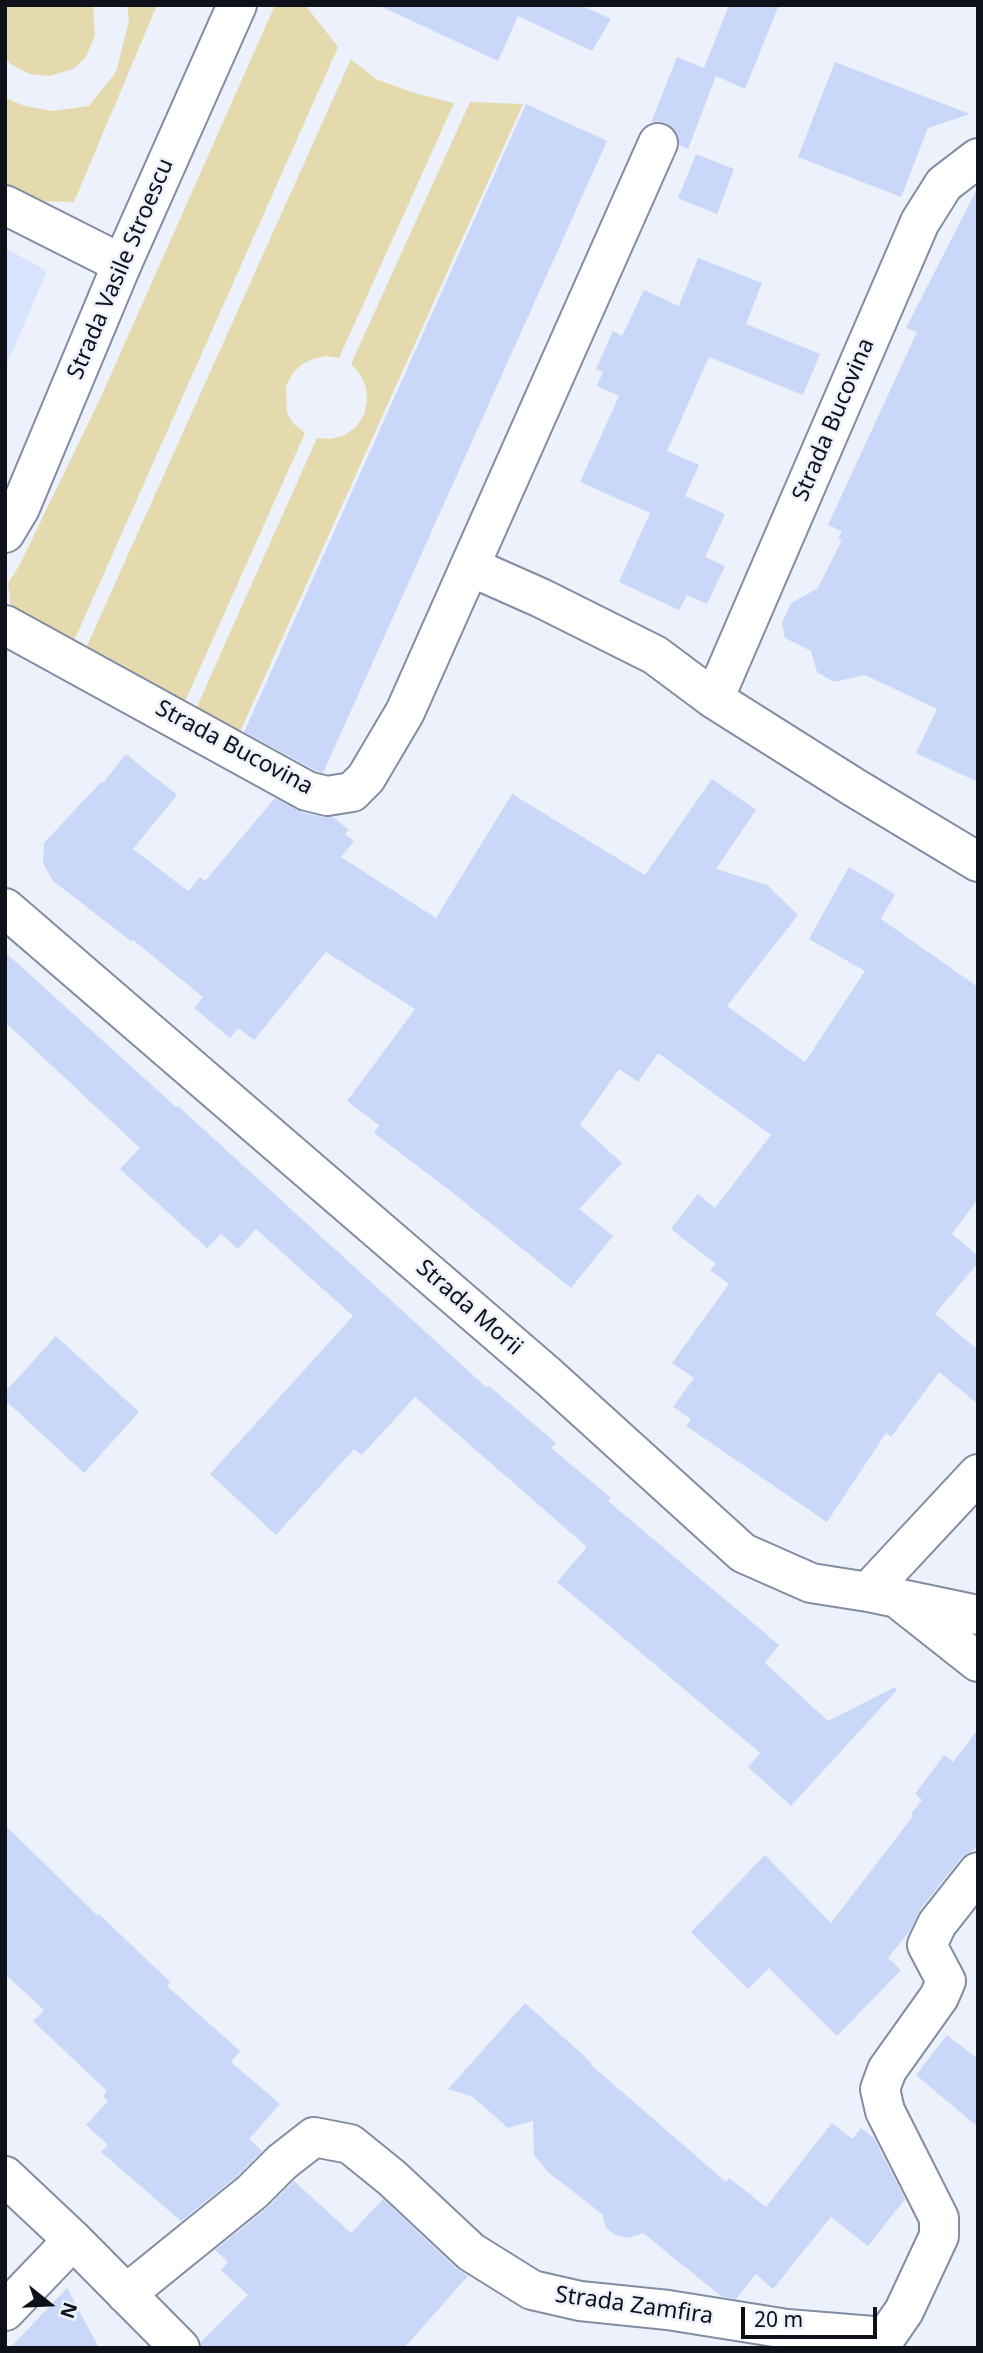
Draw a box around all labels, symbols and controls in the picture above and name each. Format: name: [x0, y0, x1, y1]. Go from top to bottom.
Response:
street label: Strada Vasile Stroescu: [62, 154, 180, 384]
street label: Strada Bucovina: [787, 334, 881, 506]
street label: Strada Bucovina: [151, 695, 317, 801]
street label: Strada Morii: [410, 1254, 528, 1362]
north arrow: [14, 2269, 84, 2339]
street label: Strada Zamfira: [553, 2281, 715, 2331]
scale bar: [745, 2294, 881, 2338]
text: N: [54, 2299, 84, 2322]
text: 20 m: [754, 2305, 803, 2333]

